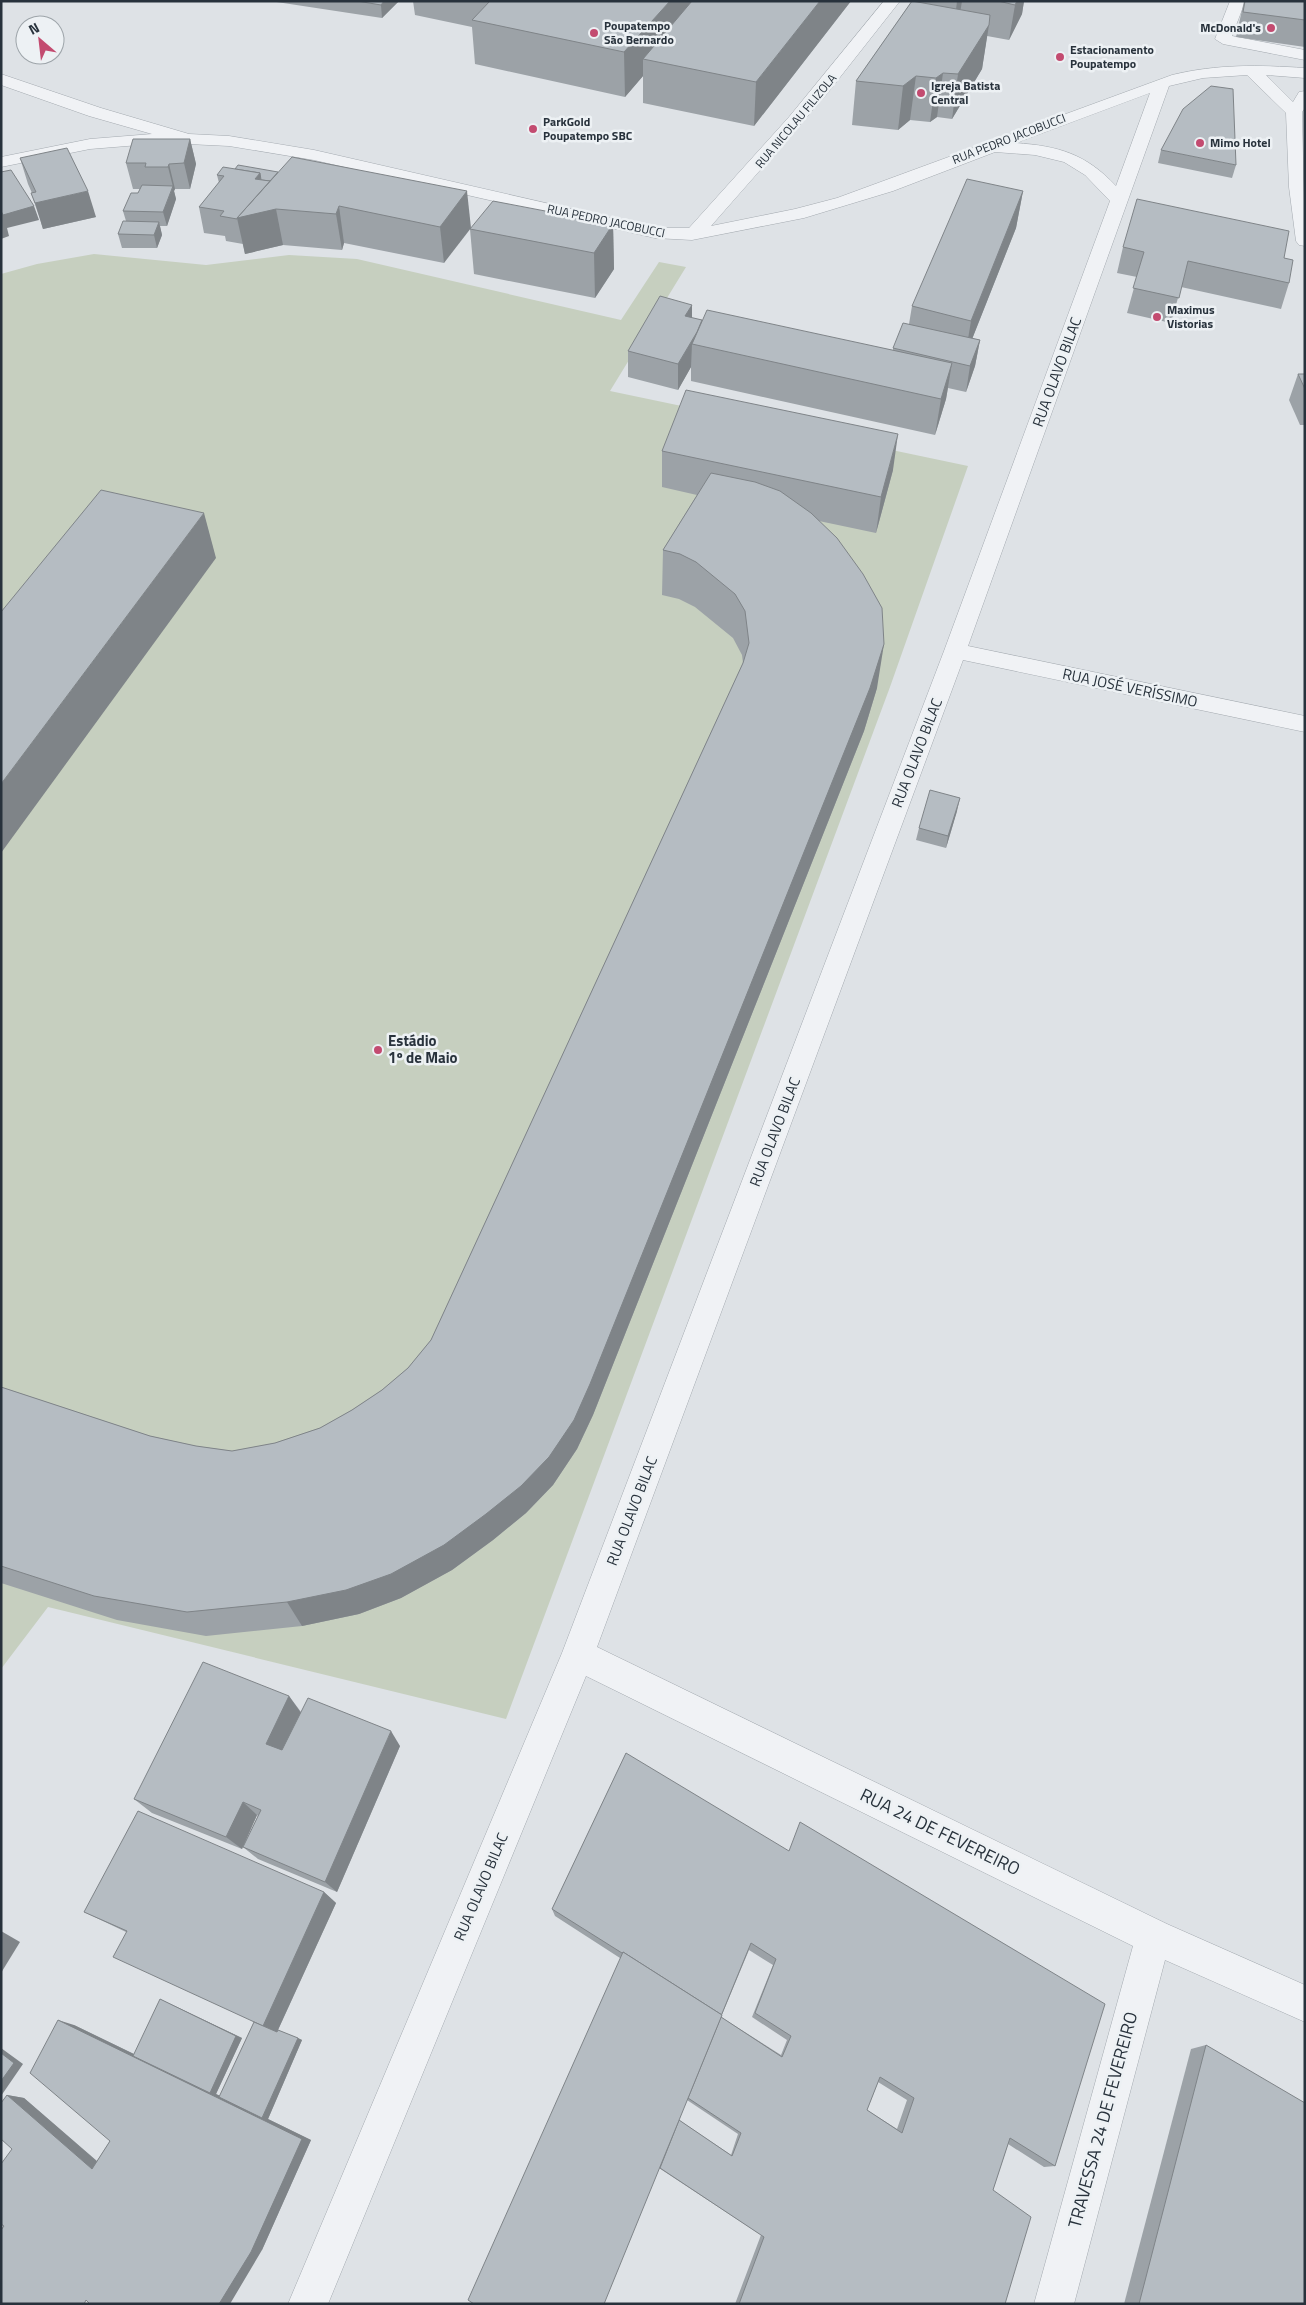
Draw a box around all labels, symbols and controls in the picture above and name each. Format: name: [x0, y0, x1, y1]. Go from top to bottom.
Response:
north arrow: [15, 15, 65, 65]
place label: Poupatempo São Bernardo: [604, 16, 674, 49]
text: N: [24, 17, 43, 40]
place label: McDonald's: [1200, 18, 1261, 37]
marker: McDonald's: [1265, 22, 1277, 34]
marker: Poupatempo São Bernardo: [588, 27, 600, 39]
place label: Estacionamento Poupatempo: [1070, 40, 1154, 73]
marker: Estacionamento Poupatempo: [1054, 51, 1066, 63]
street label: RUA NICOLAU FILIZOLA: [750, 69, 841, 172]
place label: Igreja Batista Central: [931, 76, 1000, 109]
marker: Igreja Batista Central: [915, 87, 927, 99]
street label: RUA PEDRO JACOBUCCI: [949, 108, 1068, 169]
place label: ParkGold Poupatempo SBC: [543, 112, 633, 145]
marker: ParkGold Poupatempo SBC: [527, 123, 539, 135]
place label: Mimo Hotel: [1210, 133, 1271, 152]
marker: Mimo Hotel: [1194, 137, 1206, 149]
street label: RUA PEDRO JACOBUCCI: [545, 199, 667, 242]
place label: Maximus Vistorias: [1167, 300, 1215, 333]
marker: Maximus Vistorias: [1151, 311, 1163, 323]
street label: RUA OLAVO BILAC: [1026, 314, 1087, 430]
street label: RUA JOSÉ VERÍSSIMO: [1061, 662, 1200, 713]
street label: RUA OLAVO BILAC: [885, 695, 948, 811]
place label: Estádio 1º de Maio: [388, 1029, 458, 1069]
marker: Estádio 1º de Maio: [372, 1044, 384, 1056]
street label: RUA OLAVO BILAC: [743, 1074, 806, 1190]
street label: RUA OLAVO BILAC: [600, 1453, 663, 1569]
street label: RUA 24 DE FEVEREIRO: [856, 1781, 1025, 1882]
street label: RUA OLAVO BILAC: [447, 1829, 514, 1944]
street label: TRAVESSA 24 DE FEVEREIRO: [1061, 2009, 1144, 2231]

